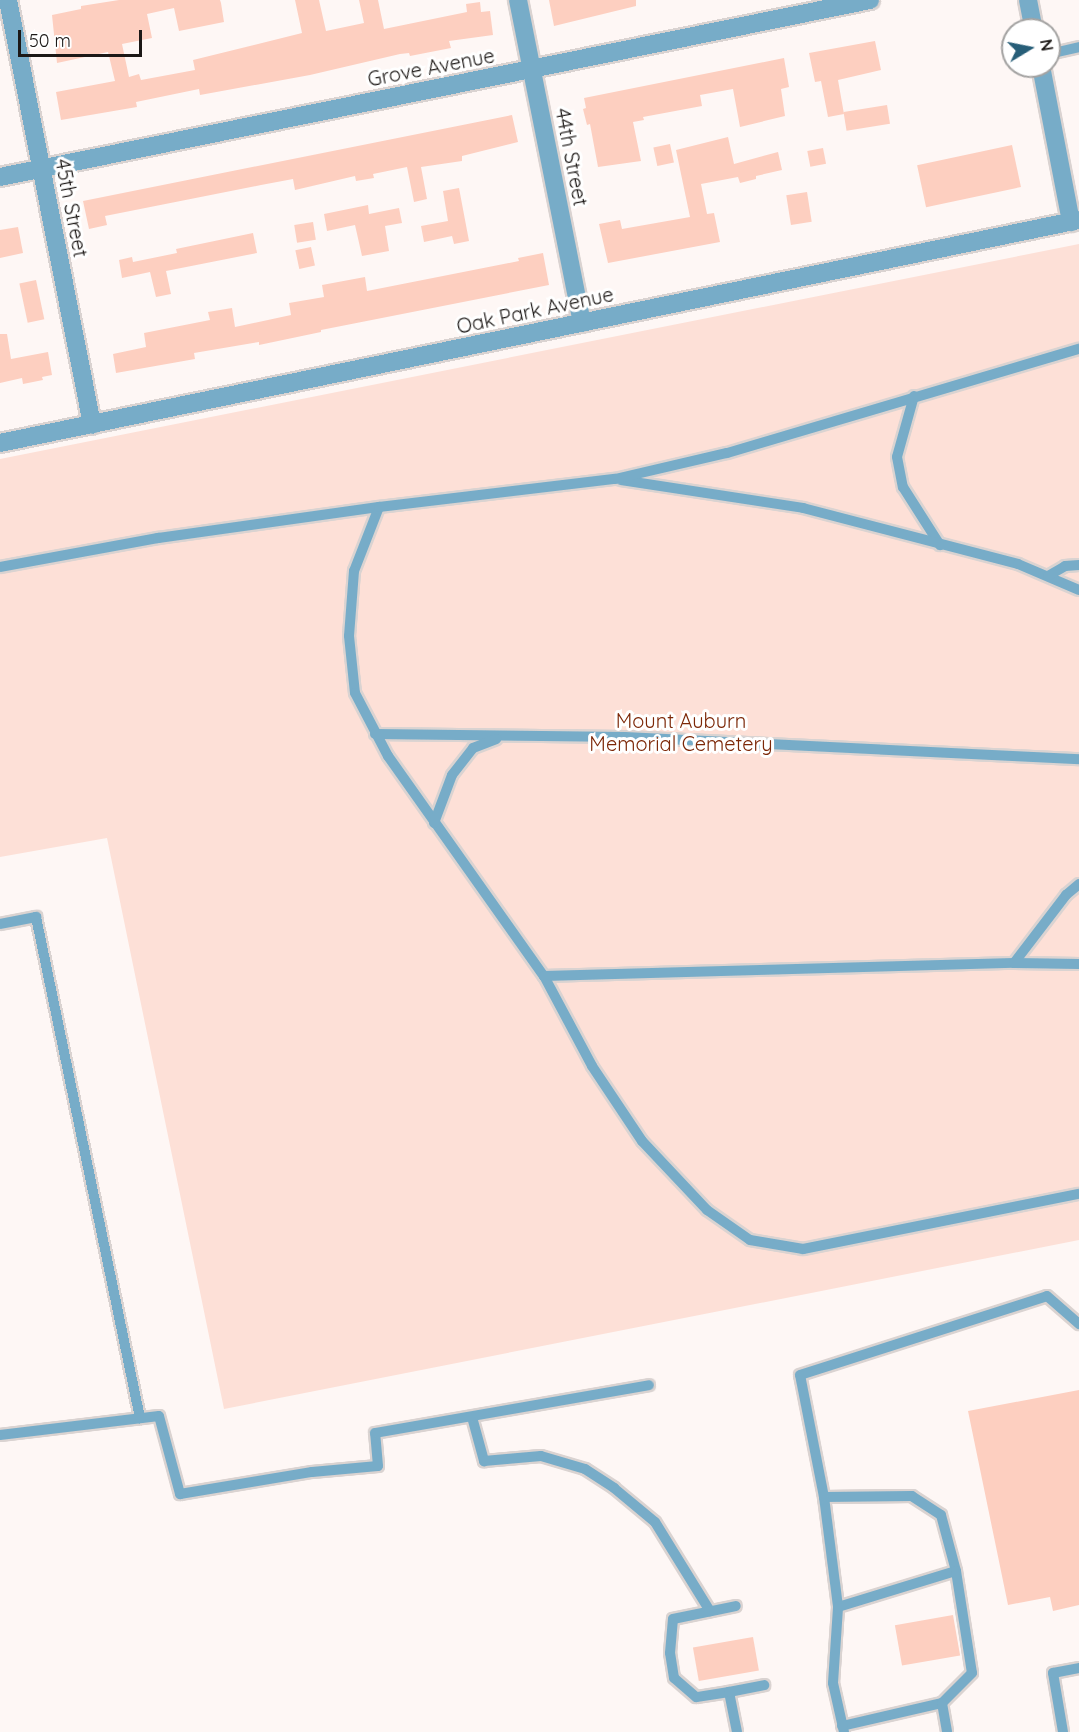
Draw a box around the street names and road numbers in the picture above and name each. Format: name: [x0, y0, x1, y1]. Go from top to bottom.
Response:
street label: Grove Avenue: [366, 43, 496, 91]
street label: 44th Street: [551, 106, 593, 208]
street label: 45th Street: [51, 157, 93, 259]
street label: Oak Park Avenue: [454, 282, 616, 338]

